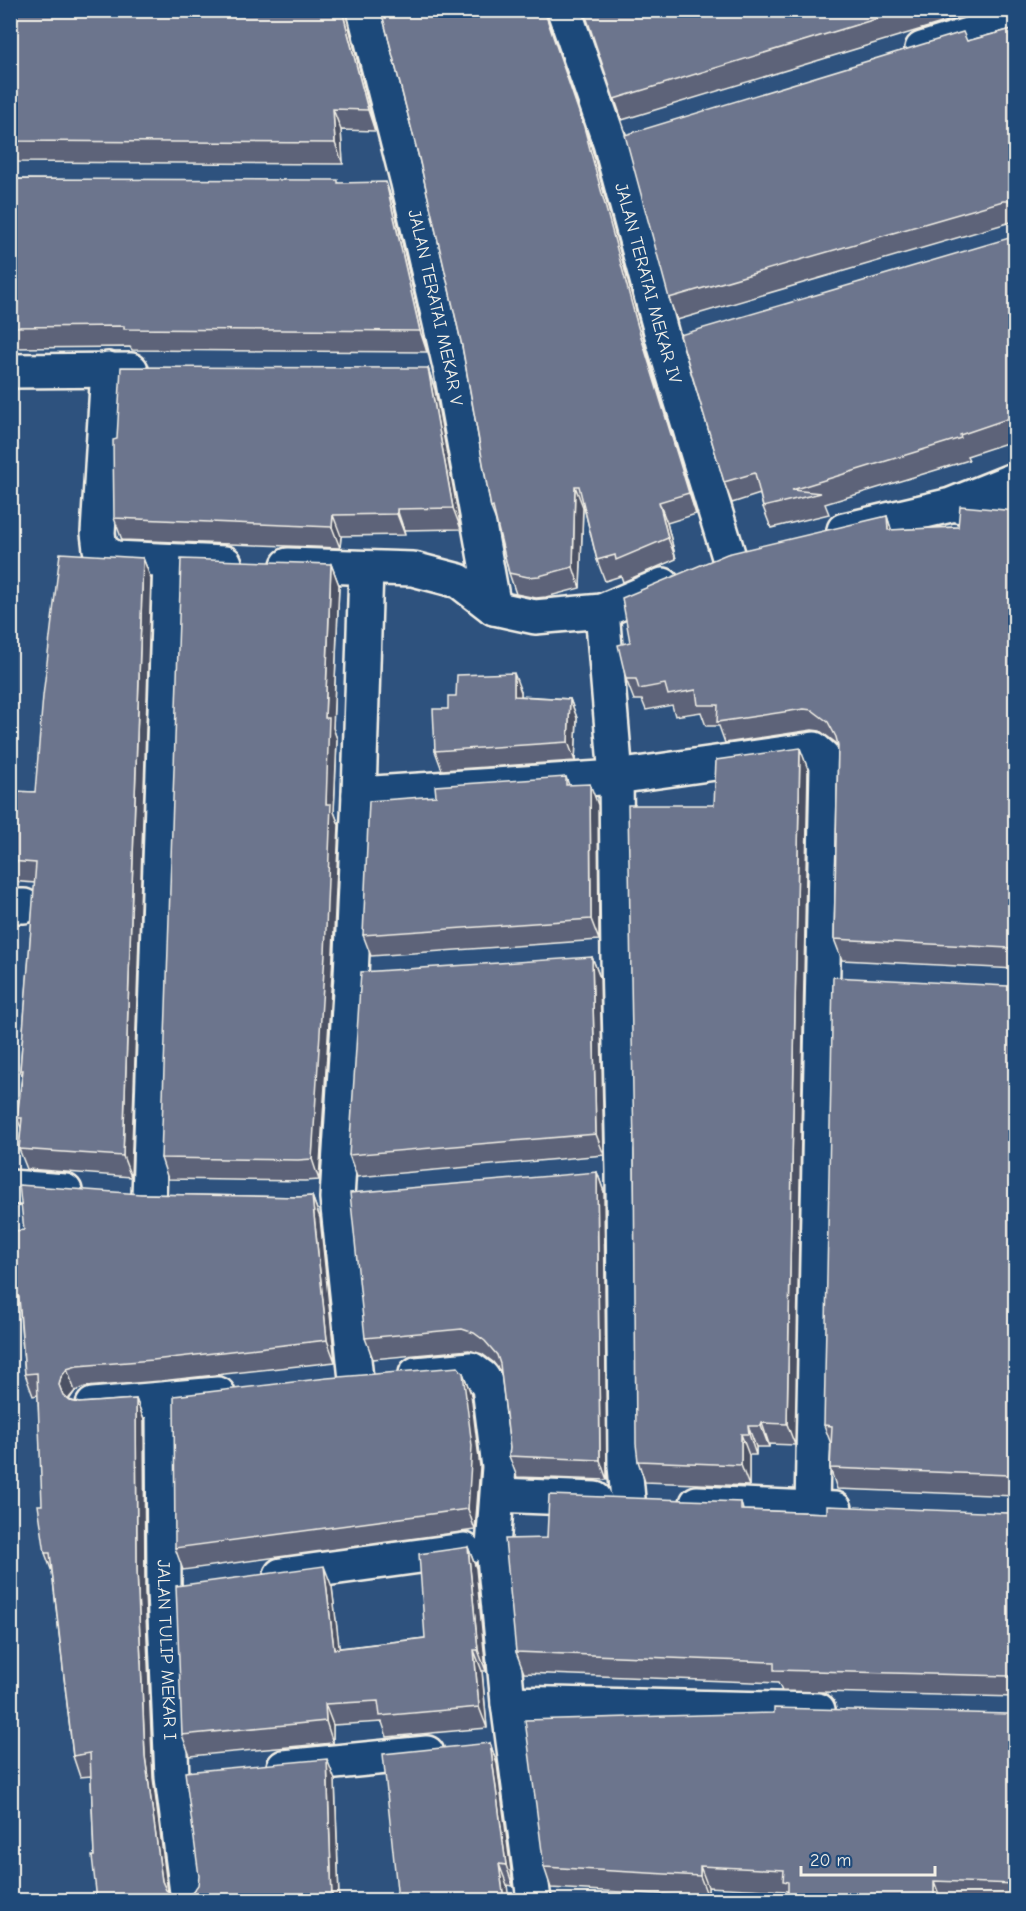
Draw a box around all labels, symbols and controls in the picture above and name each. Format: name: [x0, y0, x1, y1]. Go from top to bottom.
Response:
street label: JALAN TERATAI MEKAR IV: [611, 180, 686, 386]
street label: JALAN TERATAI MEKAR V: [404, 207, 468, 408]
street label: JALAN TULIP MEKAR I: [153, 1560, 181, 1741]
scale bar: [801, 1839, 934, 1877]
text: 20 m: [810, 1850, 851, 1871]

